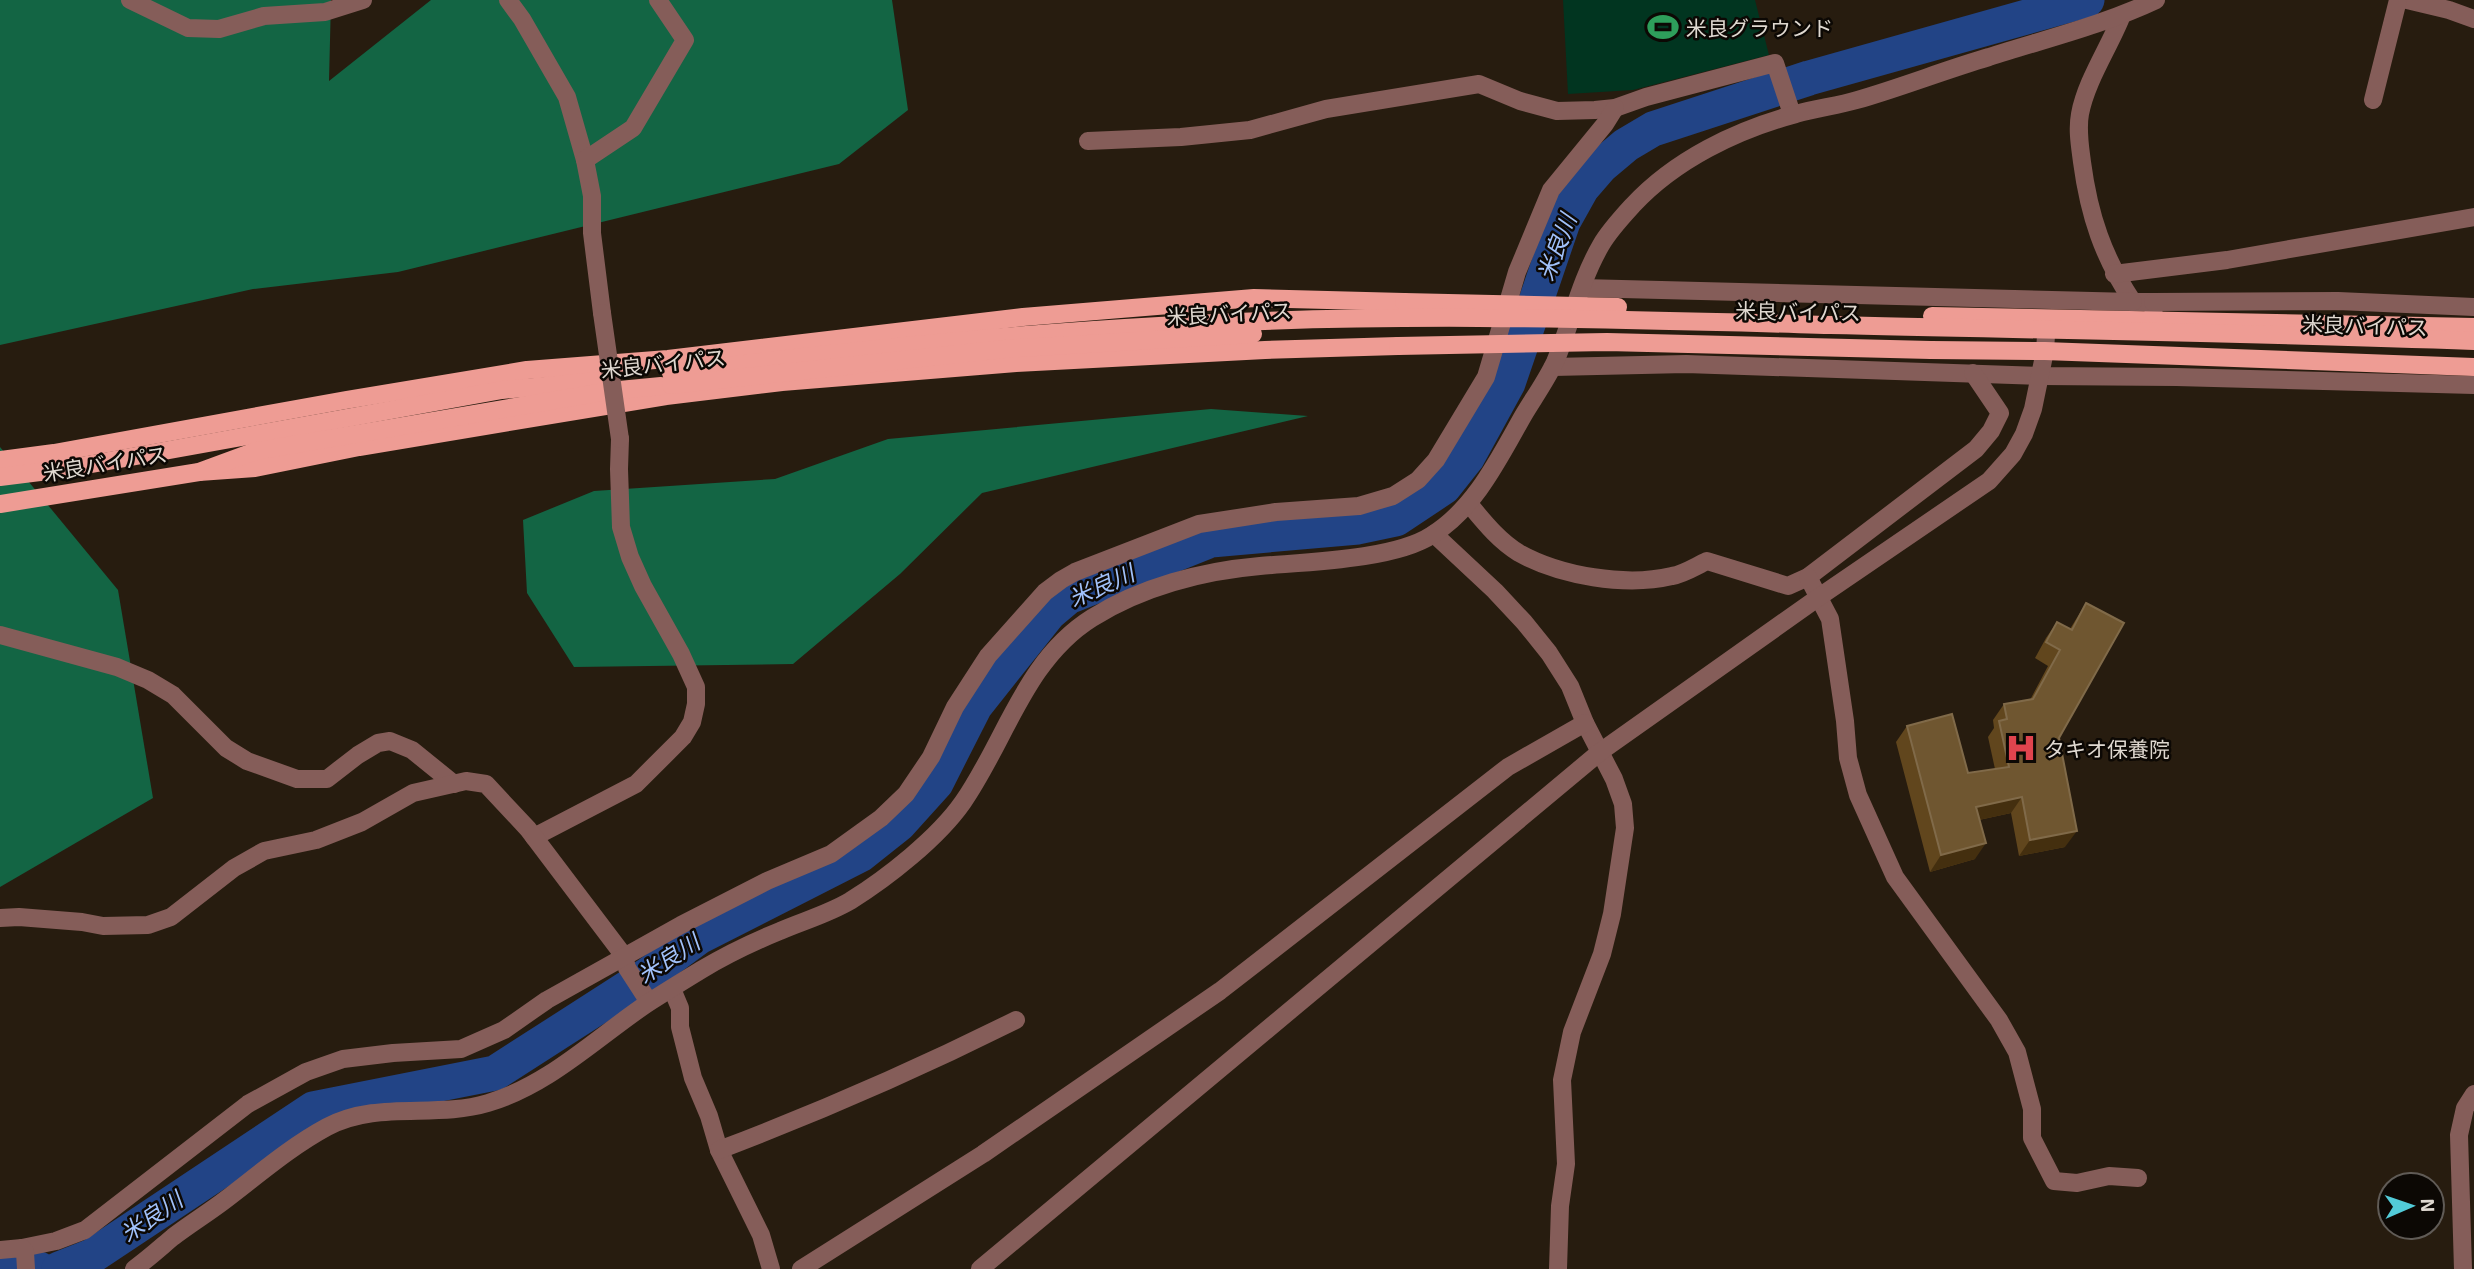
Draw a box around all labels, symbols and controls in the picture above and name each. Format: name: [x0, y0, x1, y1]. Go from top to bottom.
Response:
sports icon: 米良グラウンド: [1646, 10, 1680, 44]
place label: 米良グラウンド: [1686, 15, 1833, 40]
water label: 米良川: [1531, 207, 1583, 284]
street label: 米良バイパス: [1166, 297, 1292, 329]
street label: 米良バイパス: [1735, 297, 1861, 325]
street label: 米良バイパス: [2302, 310, 2428, 340]
street label: 米良バイパス: [599, 344, 727, 382]
street label: 米良バイパス: [41, 441, 169, 485]
water label: 米良川: [1064, 557, 1141, 612]
hospital icon: タキオ保養院: [2004, 731, 2038, 765]
place label: タキオ保養院: [2044, 736, 2170, 761]
water label: 米良川: [631, 926, 707, 989]
north arrow: [2376, 1171, 2446, 1241]
water label: 米良川: [115, 1183, 190, 1247]
text: N: [2417, 1198, 2440, 1213]

